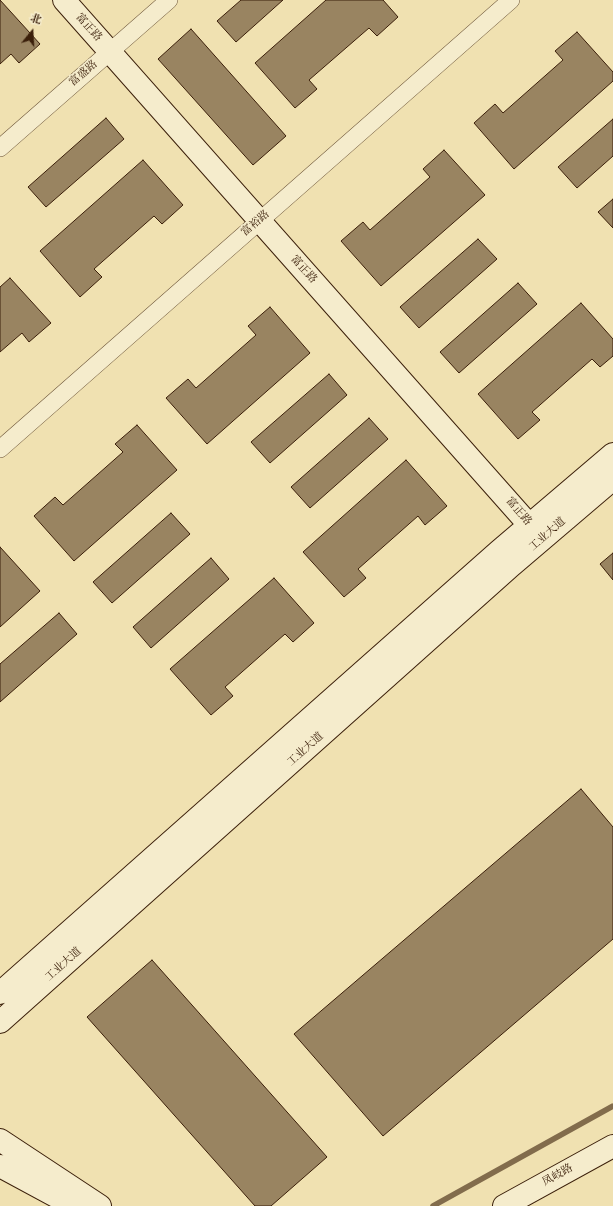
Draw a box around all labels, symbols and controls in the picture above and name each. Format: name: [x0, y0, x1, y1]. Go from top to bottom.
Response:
text: 北: [28, 11, 43, 29]
street label: 富正路: [72, 11, 104, 45]
north arrow: [12, 12, 52, 52]
street label: 富盛路: [67, 58, 101, 90]
street label: 富裕路: [239, 208, 273, 240]
street label: 富正路: [287, 253, 319, 287]
street label: 富正路: [502, 495, 534, 529]
street label: 工业大道: [527, 516, 569, 554]
street label: 工业大道: [285, 730, 327, 770]
street label: 工业大道: [43, 945, 85, 985]
street label: 凤岐路: [540, 1162, 576, 1190]

